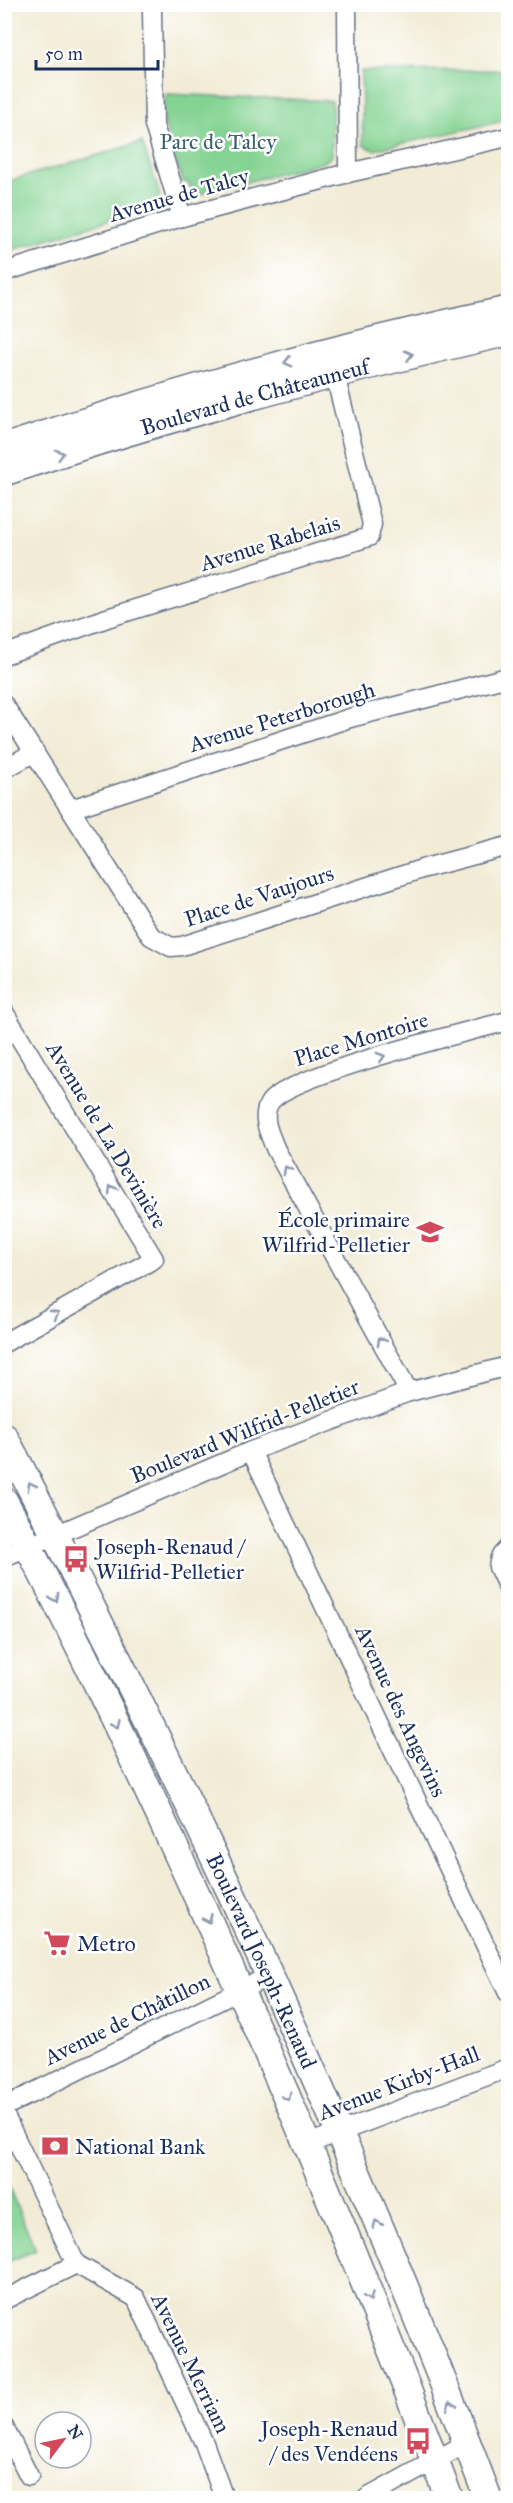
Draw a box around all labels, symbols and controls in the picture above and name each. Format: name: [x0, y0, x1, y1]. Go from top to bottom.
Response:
scale bar: [36, 33, 158, 71]
text: 50 m: [45, 43, 83, 65]
park label: Parc de Talcy: [159, 128, 277, 155]
street label: Avenue de Talcy: [105, 162, 253, 228]
one-way arrow: [404, 349, 414, 362]
street label: Boulevard de Châteauneuf: [137, 351, 375, 441]
one-way arrow: [283, 354, 293, 367]
one-way arrow: [54, 449, 65, 461]
street label: Avenue Rabelais: [196, 509, 343, 577]
street label: Avenue Peterborough: [185, 676, 378, 758]
street label: Place de Vaujours: [181, 859, 337, 933]
street label: Place Montoire: [291, 1006, 431, 1072]
street label: Avenue de La Devinière: [40, 1036, 174, 1233]
one-way arrow: [375, 1052, 386, 1064]
one-way arrow: [283, 1166, 294, 1176]
one-way arrow: [108, 1185, 120, 1195]
place label: École primaire Wilfrid-Pelletier: [262, 1206, 411, 1258]
school or university icon: École primaire Wilfrid-Pelletier: [415, 1217, 445, 1247]
one-way arrow: [49, 1310, 60, 1322]
one-way arrow: [377, 1337, 388, 1347]
street label: Boulevard Wilfrid-Pelletier: [127, 1372, 364, 1489]
one-way arrow: [27, 1481, 38, 1492]
place label: Joseph-Renaud / Wilfrid-Pelletier: [94, 1533, 246, 1585]
bus stop icon: Joseph-Renaud / Wilfrid-Pelletier: [61, 1544, 91, 1574]
one-way arrow: [47, 1591, 59, 1602]
street label: Avenue des Angevins: [349, 1620, 453, 1801]
one-way arrow: [109, 1717, 121, 1728]
street label: Boulevard Joseph-Renaud: [201, 1849, 323, 2073]
one-way arrow: [200, 1912, 212, 1923]
supermarket icon: Metro: [42, 1928, 72, 1958]
place label: Metro: [77, 1930, 136, 1957]
street label: Avenue de Châtillon: [39, 1967, 214, 2071]
street label: Avenue Kirby-Hall: [314, 2040, 484, 2127]
one-way arrow: [280, 2090, 292, 2101]
bank icon: National Bank: [40, 2131, 70, 2161]
place label: National Bank: [75, 2133, 206, 2160]
one-way arrow: [372, 2220, 384, 2231]
street label: Avenue Merriam: [145, 2288, 237, 2438]
one-way arrow: [362, 2290, 374, 2301]
one-way arrow: [446, 2400, 458, 2411]
north arrow: [33, 2410, 93, 2470]
place label: Joseph-Renaud / des Vendéens: [259, 2415, 398, 2467]
text: N: [64, 2422, 87, 2443]
bus stop icon: Joseph-Renaud / des Vendéens: [403, 2426, 433, 2456]

